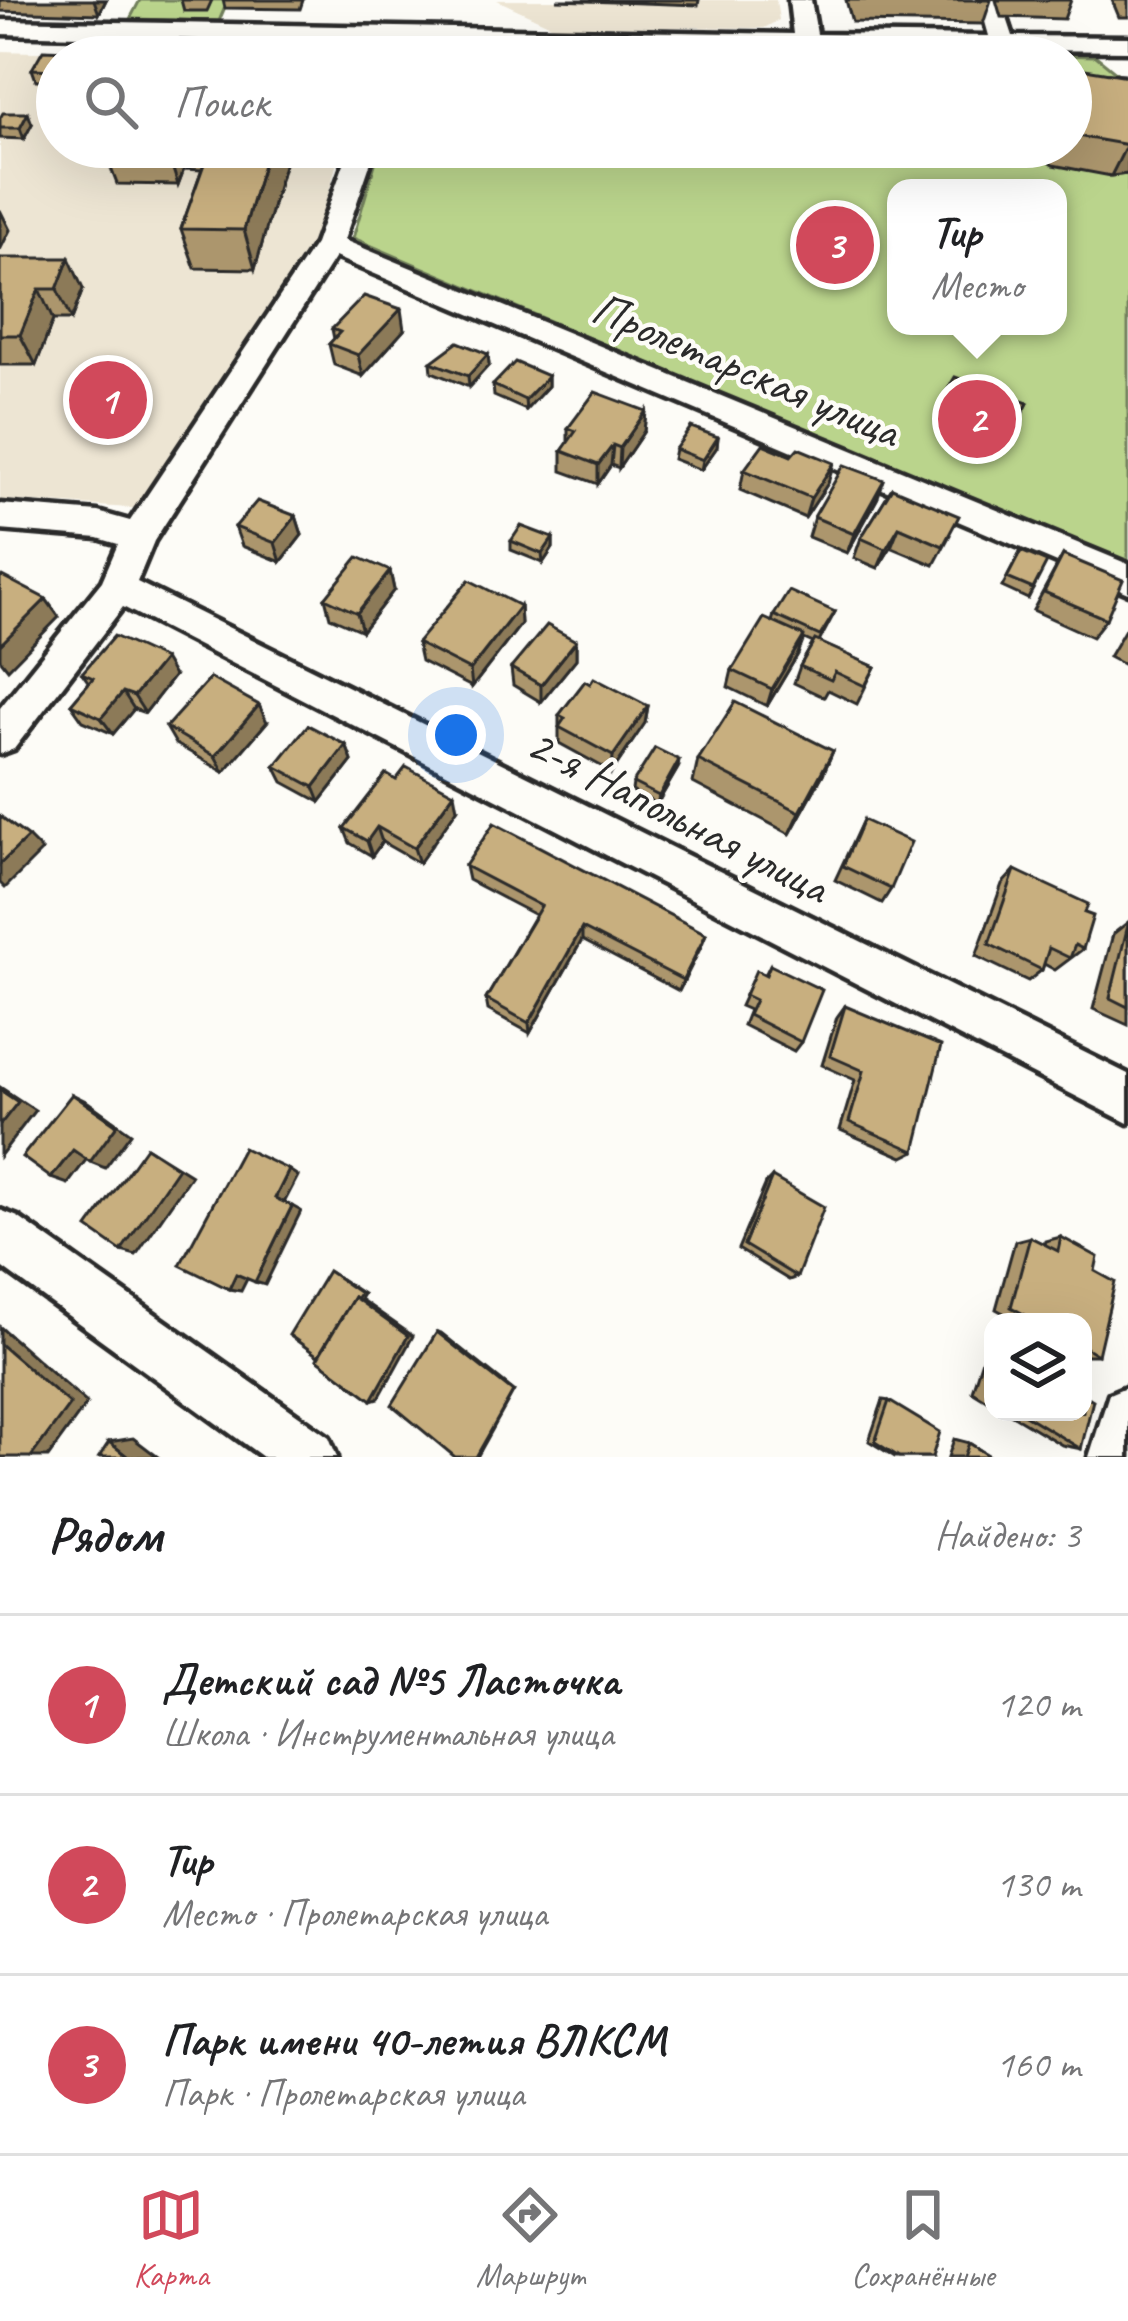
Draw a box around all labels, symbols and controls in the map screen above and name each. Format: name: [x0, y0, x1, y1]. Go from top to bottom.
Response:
search box: [36, 36, 1092, 168]
icon: search: [78, 69, 144, 135]
text: Поиск: [174, 74, 269, 131]
popup: [887, 179, 1067, 335]
pin: 3: [796, 200, 874, 290]
text: Тир: [931, 204, 981, 261]
text: Место: [931, 261, 1023, 310]
street label: Пролетарская улица: [583, 277, 911, 462]
pin: 1: [69, 355, 147, 445]
pin: 2: [938, 374, 1016, 464]
your location: [426, 705, 486, 765]
street label: 2-я Напольная улица: [517, 713, 841, 918]
map controls: [984, 1313, 1092, 1421]
button: layers: [984, 1313, 1092, 1421]
text: Рядом: [48, 1503, 162, 1567]
text: Найдено: 3: [935, 1511, 1080, 1560]
text: Детский сад №5 Ласточка: [162, 1652, 619, 1709]
text: 1: [78, 1680, 96, 1729]
text: 120 m: [996, 1680, 1080, 1729]
text: Школа · Инструментальная улица: [162, 1709, 614, 1758]
text: Тир: [162, 1832, 212, 1889]
text: 2: [78, 1860, 96, 1909]
text: 130 m: [996, 1860, 1080, 1909]
text: Место · Пролетарская улица: [162, 1889, 547, 1938]
text: Парк имени 40-летия ВЛКСМ: [162, 2012, 667, 2069]
text: 3: [78, 2040, 96, 2089]
text: 160 m: [996, 2040, 1080, 2089]
text: Парк · Пролетарская улица: [162, 2069, 524, 2118]
tab: Карта: [133, 2182, 209, 2296]
tab: Маршрут: [476, 2182, 585, 2296]
tab: Сохранённые: [851, 2182, 995, 2296]

